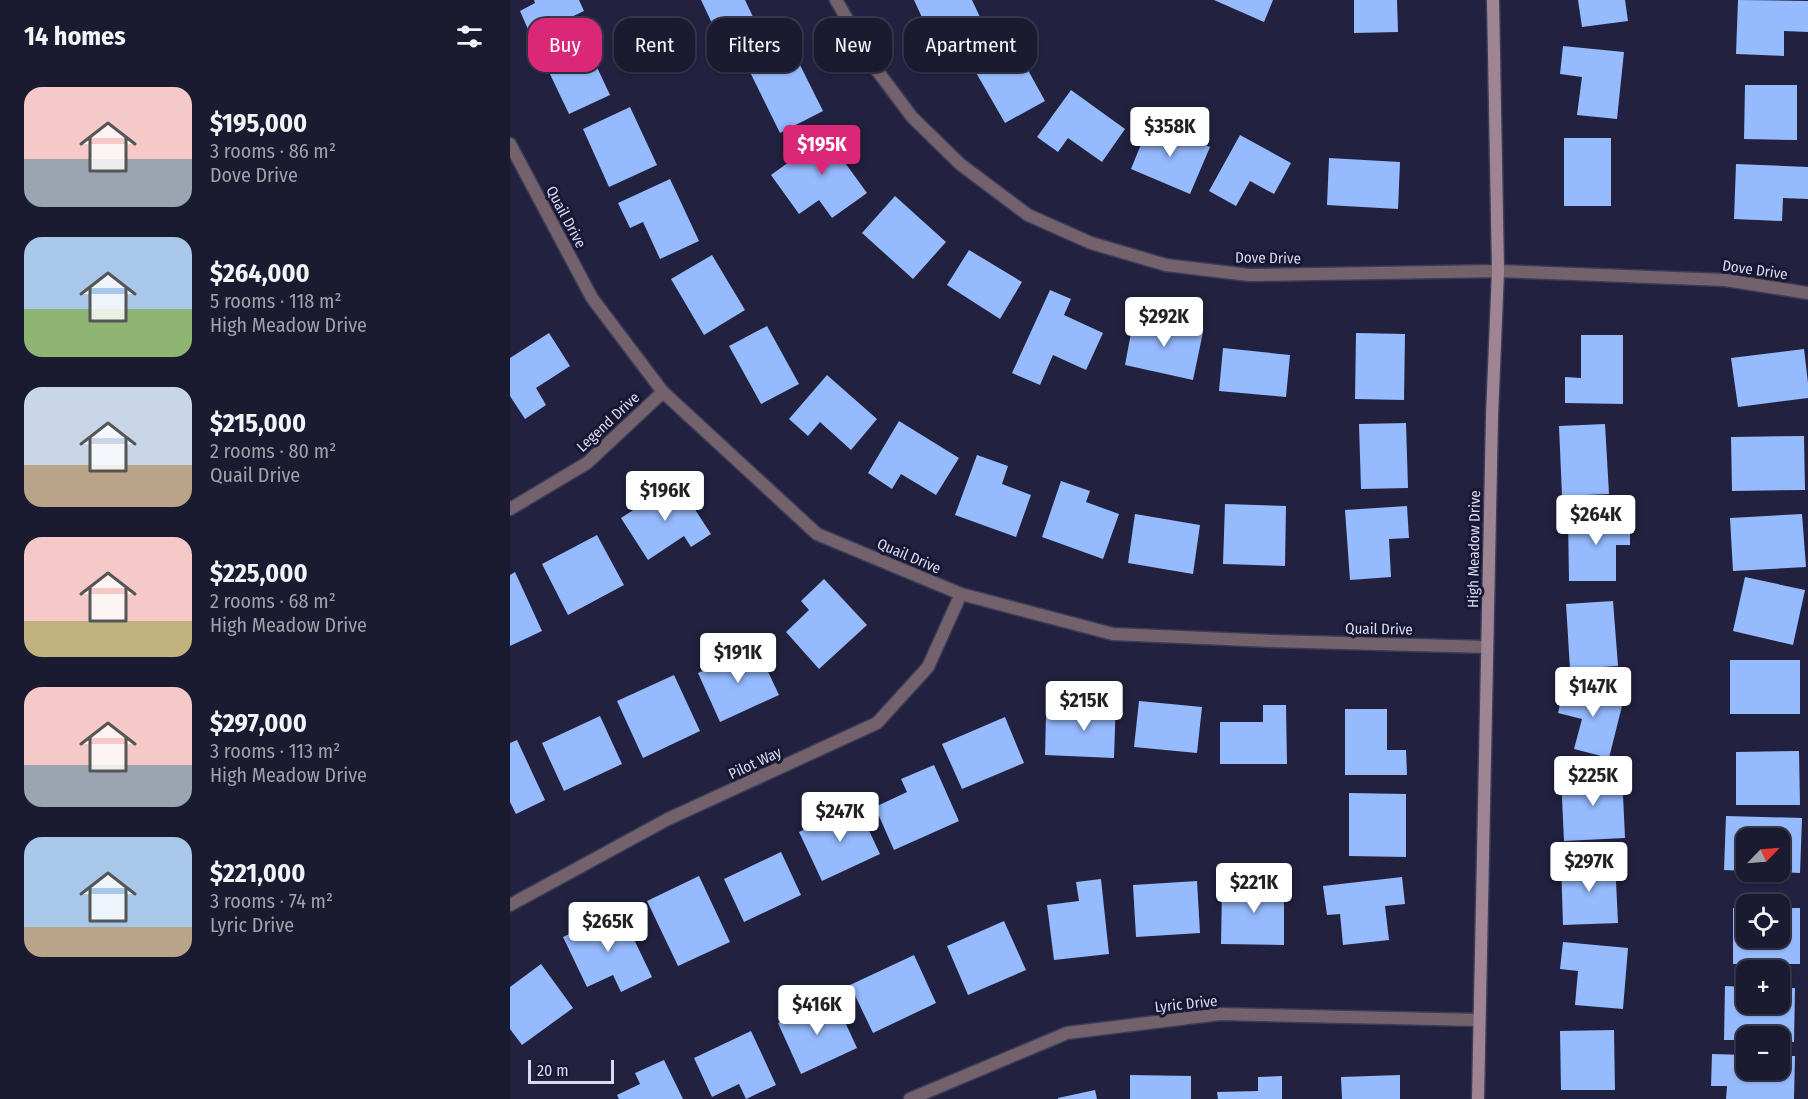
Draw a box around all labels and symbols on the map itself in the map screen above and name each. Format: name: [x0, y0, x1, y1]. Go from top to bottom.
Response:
pin: $358K: [1128, 107, 1212, 158]
pin: $195K: [780, 125, 864, 176]
street label: Quail Drive: [542, 183, 590, 251]
street label: Dove Drive: [1235, 248, 1301, 268]
street label: Dove Drive: [1721, 257, 1789, 283]
pin: $292K: [1122, 297, 1206, 348]
street label: Legend Drive: [573, 388, 643, 456]
pin: $196K: [623, 471, 707, 522]
street label: High Meadow Drive: [1464, 490, 1484, 608]
pin: $264K: [1554, 495, 1638, 546]
street label: Quail Drive: [874, 535, 944, 577]
street label: Quail Drive: [1345, 619, 1413, 639]
pin: $191K: [696, 633, 780, 684]
pin: $147K: [1551, 667, 1635, 718]
pin: $215K: [1042, 681, 1126, 732]
street label: Pilot Way: [726, 743, 785, 783]
pin: $225K: [1551, 756, 1635, 807]
pin: $247K: [798, 792, 882, 843]
north arrow: [1736, 828, 1790, 882]
pin: $297K: [1547, 842, 1631, 893]
pin: $221K: [1212, 863, 1296, 914]
pin: $265K: [566, 902, 650, 953]
pin: $416K: [775, 985, 859, 1036]
street label: Lyric Drive: [1154, 992, 1218, 1016]
scale bar: [528, 1057, 614, 1084]

